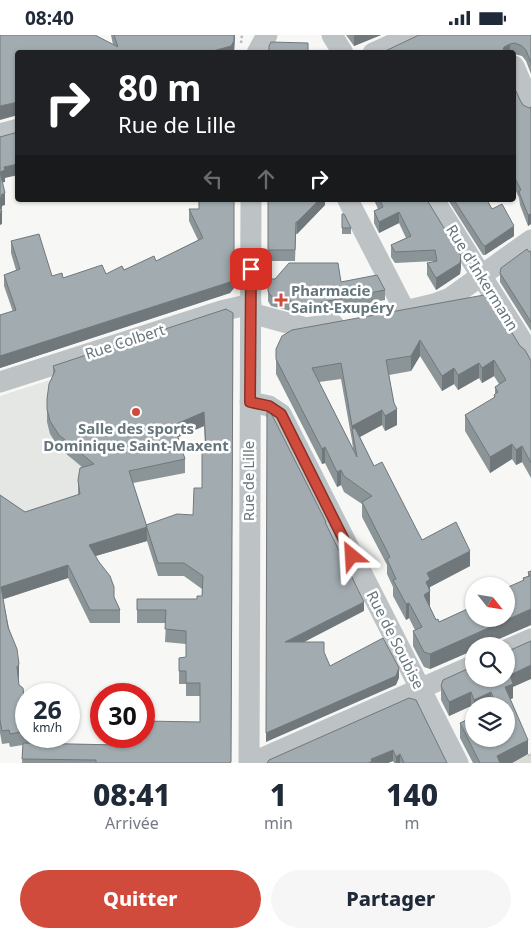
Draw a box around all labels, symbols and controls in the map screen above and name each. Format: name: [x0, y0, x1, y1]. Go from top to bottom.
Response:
text: 08:40: [25, 5, 74, 31]
text: 80 m: [118, 64, 201, 111]
icon: right: [35, 70, 100, 135]
text: Rue de Lille: [118, 109, 236, 139]
icon: left: [199, 165, 227, 193]
icon: ahead: [252, 165, 280, 193]
icon: right: [305, 165, 333, 193]
street label: Rue d'Inkermann: [442, 221, 524, 334]
pin: [230, 248, 272, 290]
icon: arrive: [237, 255, 265, 283]
place label: Pharmacie Saint-Exupéry: [291, 280, 395, 317]
marker: Pharmacie Saint-Exupéry: [275, 294, 287, 306]
street label: Rue Colbert: [82, 319, 168, 363]
marker: Salle des sports Dominique Saint-Maxent: [130, 406, 142, 418]
place label: Salle des sports Dominique Saint-Maxent: [43, 418, 229, 455]
street label: Rue de Lille: [238, 441, 258, 521]
position arrow: [325, 529, 377, 581]
north arrow: [465, 577, 515, 627]
map controls: [465, 577, 515, 747]
street label: Rue de Soubise: [362, 587, 429, 692]
button: search: [465, 637, 515, 687]
speed limit sign: 30: [90, 683, 155, 748]
text: 26: [33, 692, 62, 726]
button: layers: [465, 697, 515, 747]
text: km/h: [33, 719, 62, 736]
text: 08:41: [93, 774, 171, 815]
text: 1: [270, 774, 287, 815]
text: 140: [386, 774, 438, 815]
text: Arrivée: [105, 812, 159, 834]
text: min: [264, 812, 293, 834]
text: m: [404, 812, 419, 834]
button: Quitter: [20, 870, 261, 928]
button: Partager: [271, 870, 511, 928]

